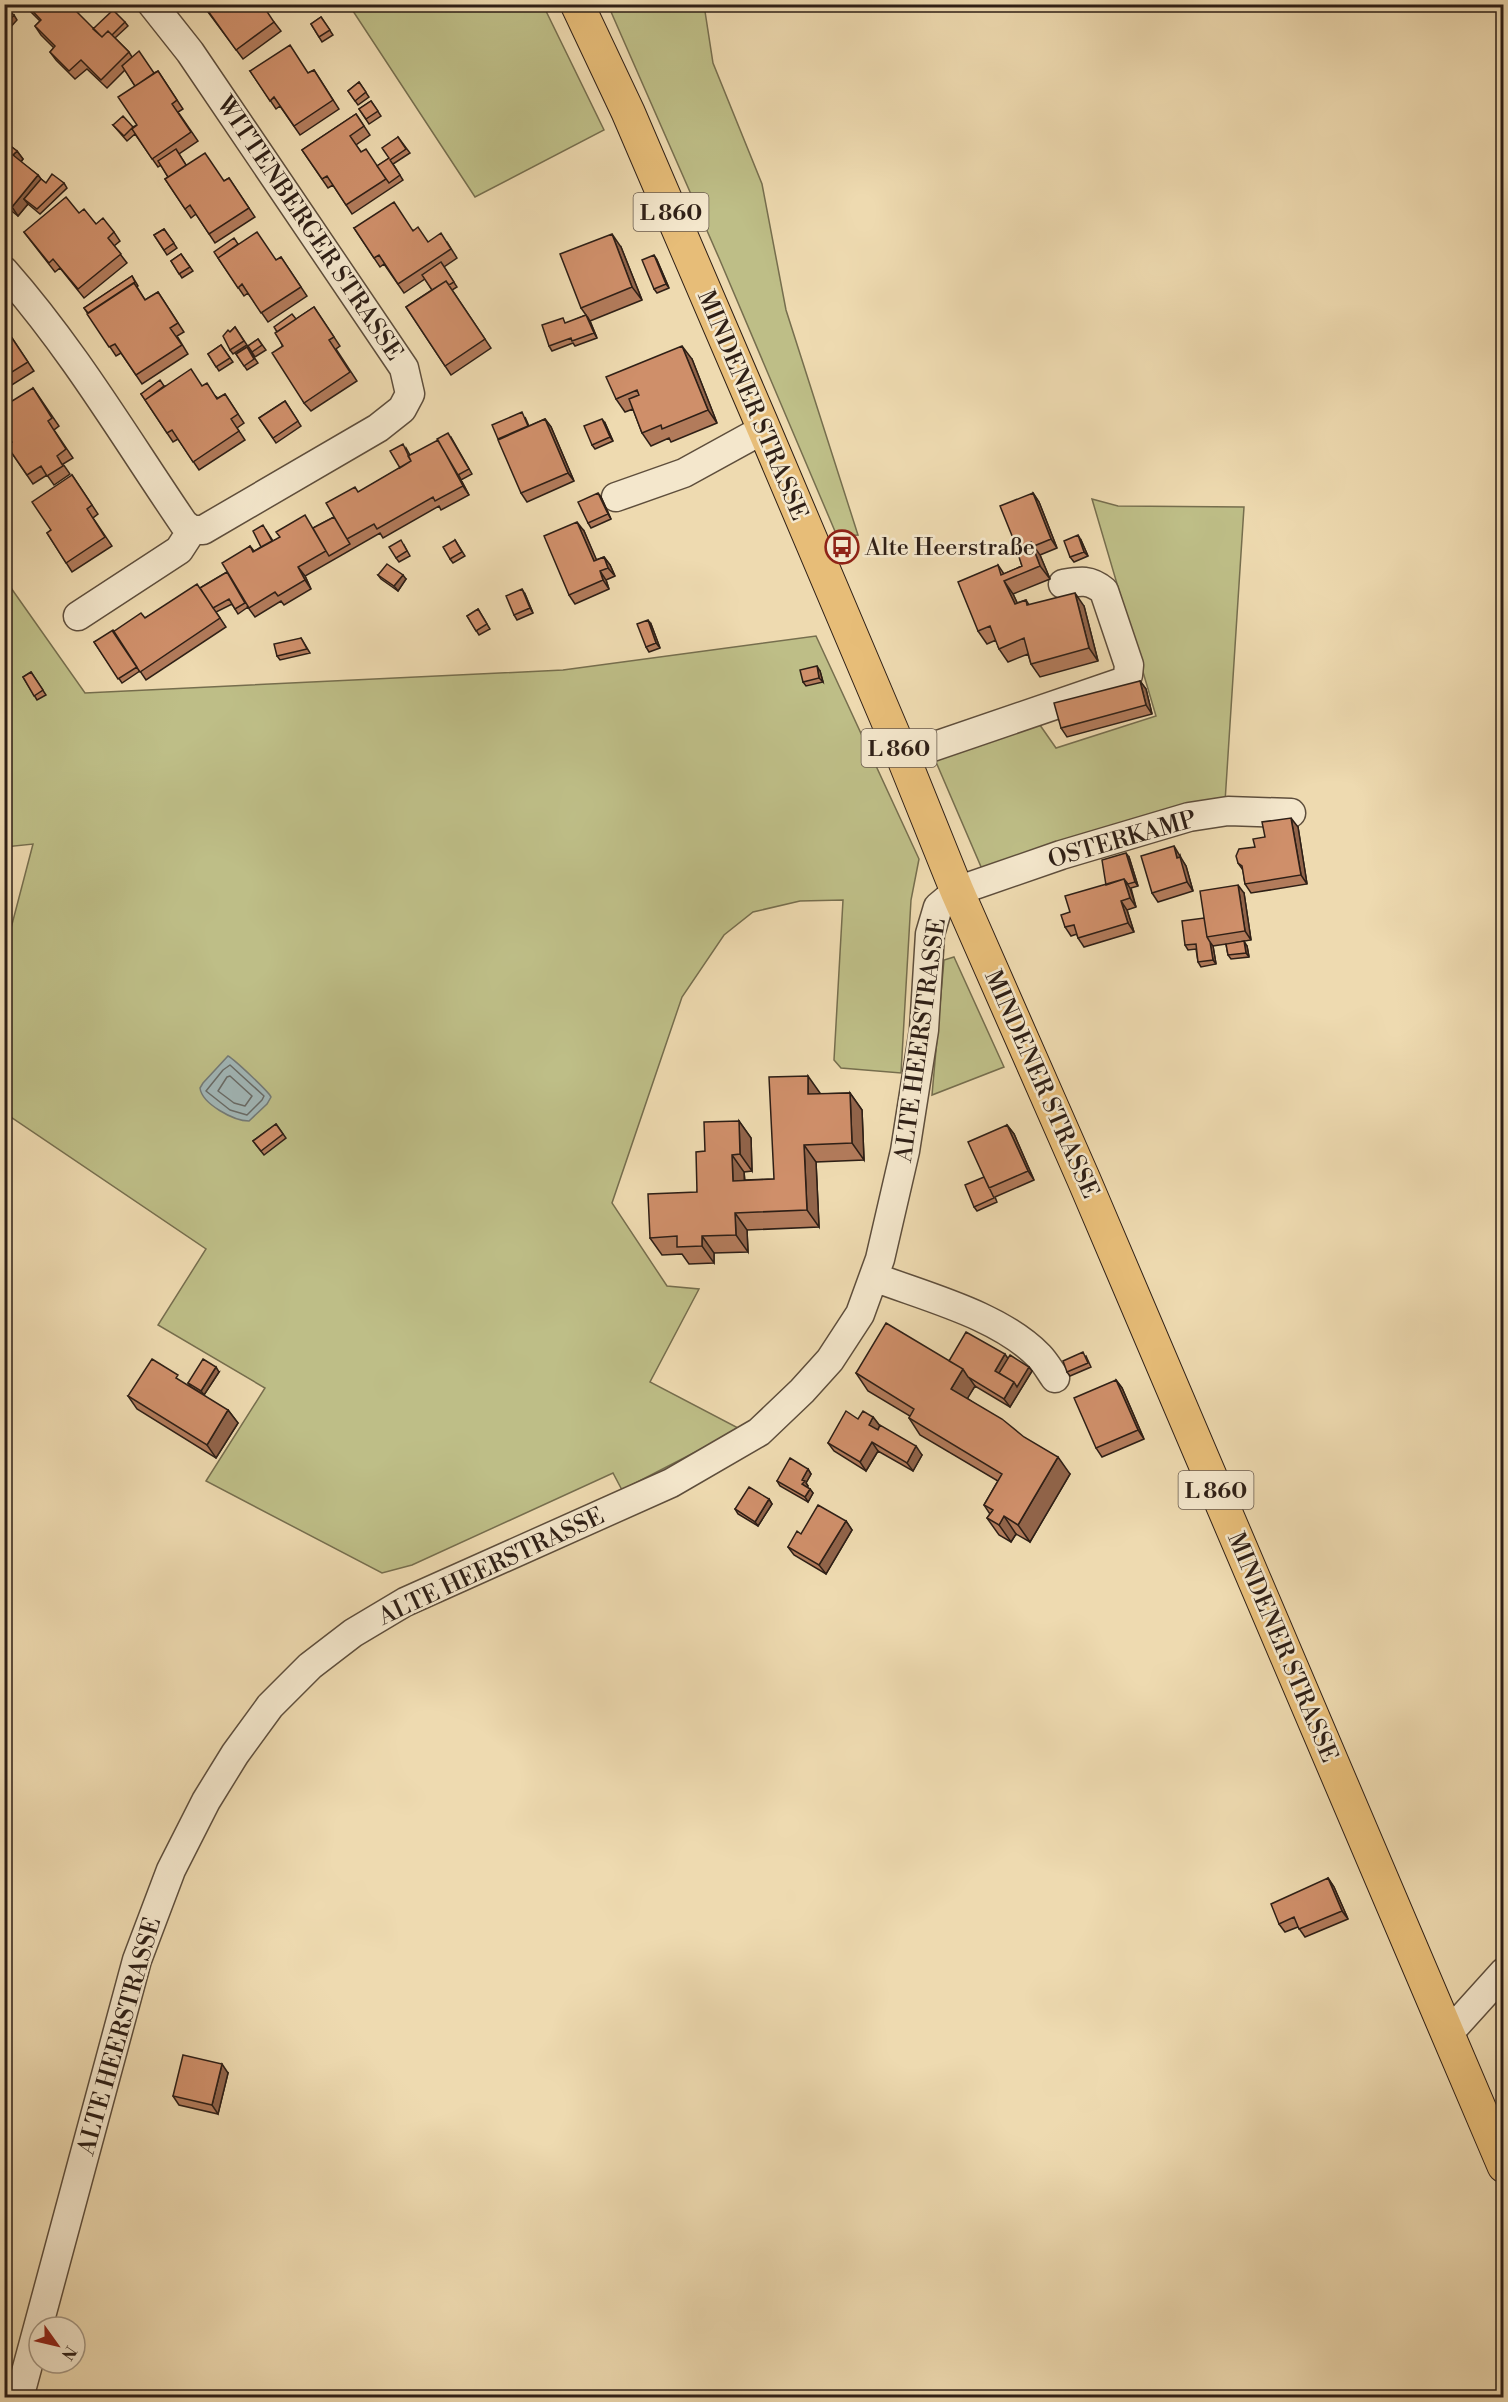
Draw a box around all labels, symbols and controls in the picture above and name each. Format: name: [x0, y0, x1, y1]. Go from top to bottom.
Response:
street label: WITTENBERGER STRASSE: [209, 90, 409, 366]
road number: L 860: [634, 193, 708, 231]
street label: MINDENER STRASSE: [690, 286, 814, 525]
bus stop icon: Alte Heerstraße: [824, 529, 860, 565]
place label: Alte Heerstraße: [864, 533, 1035, 563]
road number: L 860: [862, 729, 936, 767]
street label: OSTERKAMP: [1045, 804, 1200, 875]
street label: ALTE HEERSTRASSE: [889, 916, 953, 1165]
street label: MINDENER STRASSE: [977, 966, 1105, 1203]
road number: L 860: [1178, 1471, 1254, 1509]
street label: ALTE HEERSTRASSE: [373, 1501, 609, 1633]
street label: MINDENER STRASSE: [1220, 1528, 1344, 1767]
street label: ALTE HEERSTRASSE: [71, 1914, 168, 2160]
north arrow: [27, 2315, 87, 2375]
text: N: [57, 2342, 80, 2364]

